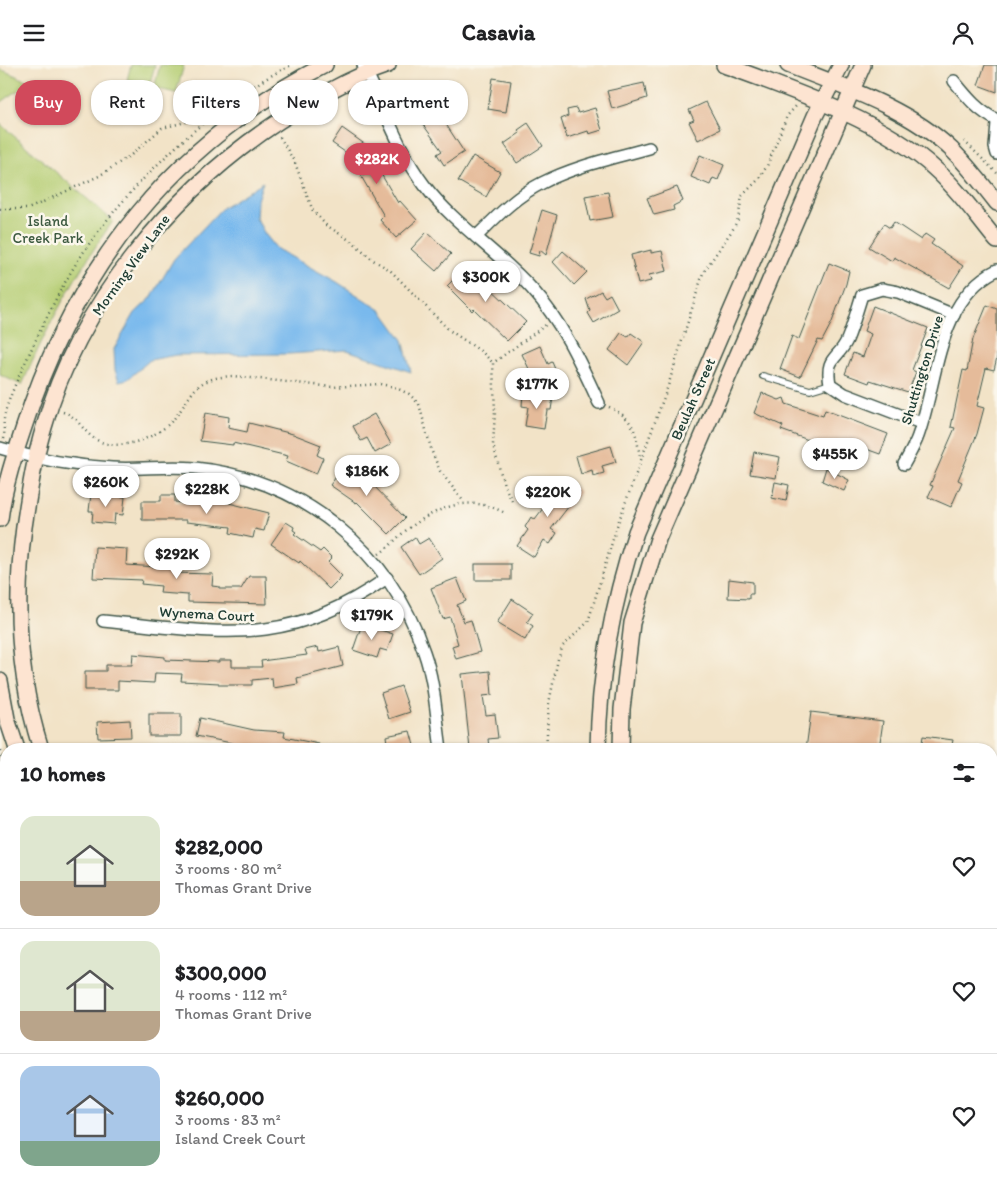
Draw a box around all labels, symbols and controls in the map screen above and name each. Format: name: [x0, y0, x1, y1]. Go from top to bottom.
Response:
icon: menu: [20, 19, 48, 47]
text: Casavia: [462, 19, 535, 46]
icon: person: [949, 19, 977, 47]
chip: Buy: [15, 80, 81, 125]
chip: Rent: [91, 80, 163, 125]
chip: Filters: [173, 80, 259, 125]
chip: New: [269, 80, 338, 125]
chip: Apartment: [348, 80, 468, 125]
pin: $282K: [342, 143, 412, 185]
text: $282K: [355, 149, 399, 168]
street label: Morning View Lane: [88, 211, 174, 319]
park label: Island Creek Park: [13, 212, 84, 247]
pin: $300K: [451, 261, 521, 303]
text: $300K: [463, 267, 509, 286]
street label: Shuttington Drive: [897, 313, 947, 427]
street label: Beulah Street: [667, 355, 719, 443]
pin: $177K: [502, 367, 572, 410]
text: $177K: [516, 374, 558, 393]
pin: $455K: [800, 437, 870, 480]
text: $455K: [813, 444, 857, 463]
pin: $186K: [332, 455, 402, 497]
text: $186K: [346, 461, 389, 480]
pin: $260K: [71, 465, 141, 508]
text: $260K: [83, 472, 129, 491]
pin: $228K: [172, 473, 242, 515]
pin: $220K: [513, 475, 583, 518]
text: $228K: [185, 479, 229, 498]
text: $220K: [525, 482, 571, 501]
pin: $292K: [142, 537, 212, 580]
text: $292K: [155, 544, 199, 563]
pin: $179K: [337, 599, 407, 641]
street label: Wynema Court: [159, 603, 255, 626]
text: $179K: [351, 605, 393, 624]
icon: filters: [950, 759, 978, 787]
text: 10 homes: [20, 761, 106, 786]
text: $282,000: [175, 834, 263, 859]
icon: home: [60, 836, 120, 896]
icon: heart: [950, 852, 978, 880]
text: 3 rooms · 80 m²: [175, 859, 282, 878]
text: Thomas Grant Drive: [175, 878, 312, 897]
text: $300,000: [175, 960, 267, 985]
icon: home: [60, 961, 120, 1021]
icon: heart: [950, 977, 978, 1005]
text: 4 rooms · 112 m²: [175, 985, 287, 1004]
text: Thomas Grant Drive: [175, 1004, 312, 1023]
text: $260,000: [175, 1085, 265, 1110]
icon: home: [60, 1086, 120, 1146]
icon: heart: [950, 1102, 978, 1130]
text: 3 rooms · 83 m²: [175, 1110, 281, 1129]
text: Island Creek Court: [175, 1129, 306, 1148]

